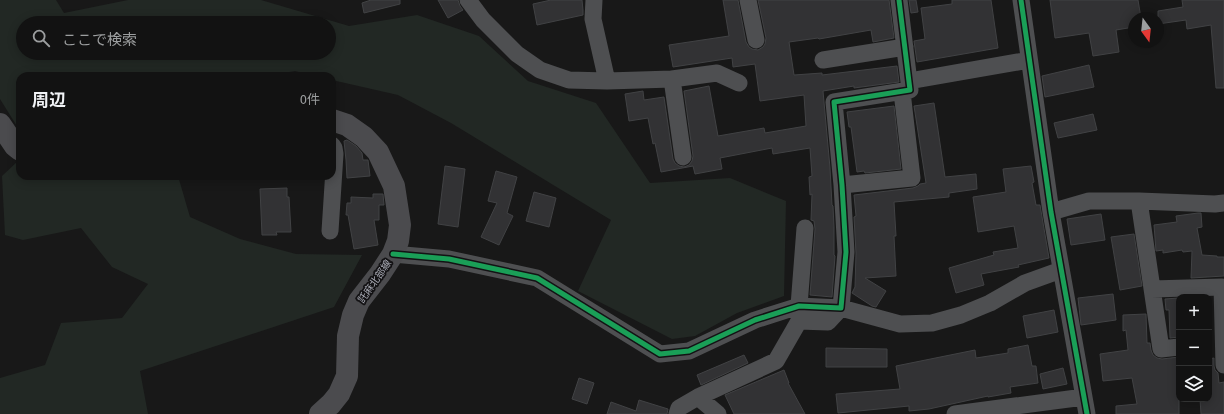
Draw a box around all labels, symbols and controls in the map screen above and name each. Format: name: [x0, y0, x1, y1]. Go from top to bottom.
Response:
north arrow: [1128, 12, 1164, 48]
search box: [16, 16, 336, 60]
icon: search: [30, 27, 52, 49]
text: ここで検索: [62, 31, 137, 49]
text: 周辺: [32, 90, 66, 111]
text: 0件: [300, 92, 320, 107]
street label: 託麻北部線: [356, 258, 394, 305]
map controls: [1176, 294, 1212, 402]
button: +: [1176, 294, 1212, 330]
button: −: [1176, 330, 1212, 366]
button: layers: [1176, 366, 1212, 402]

